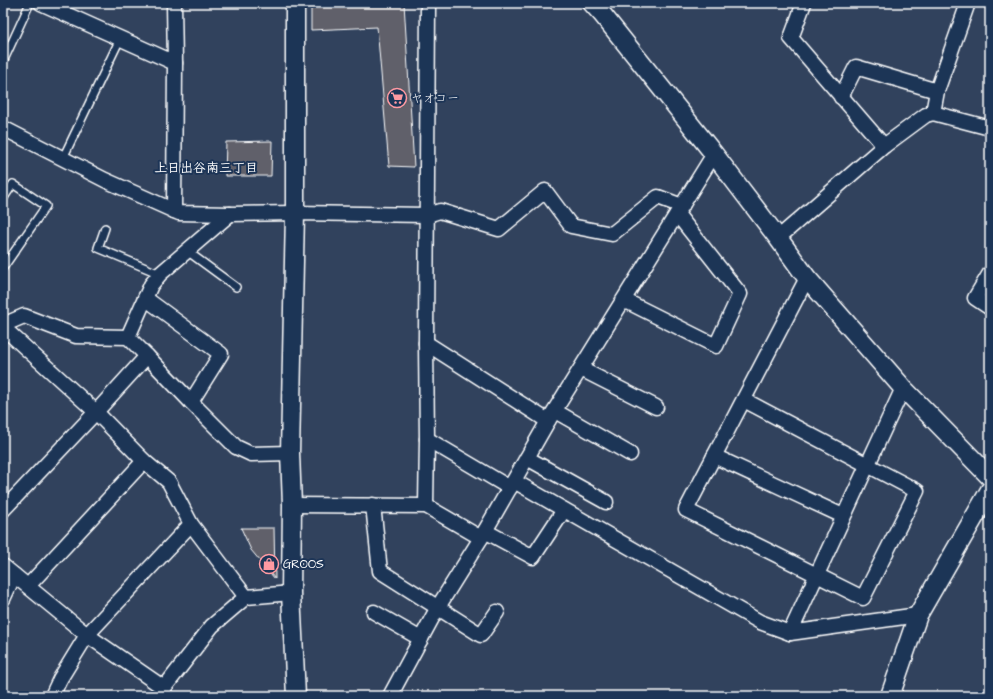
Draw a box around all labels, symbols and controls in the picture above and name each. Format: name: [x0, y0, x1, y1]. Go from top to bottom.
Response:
supermarket icon: ヤオコー: [386, 87, 408, 109]
place label: ヤオコー: [411, 90, 459, 107]
district label: 上日出谷南三丁目: [154, 159, 258, 177]
shop icon: GROOS: [258, 553, 280, 575]
place label: GROOS: [283, 556, 324, 573]

